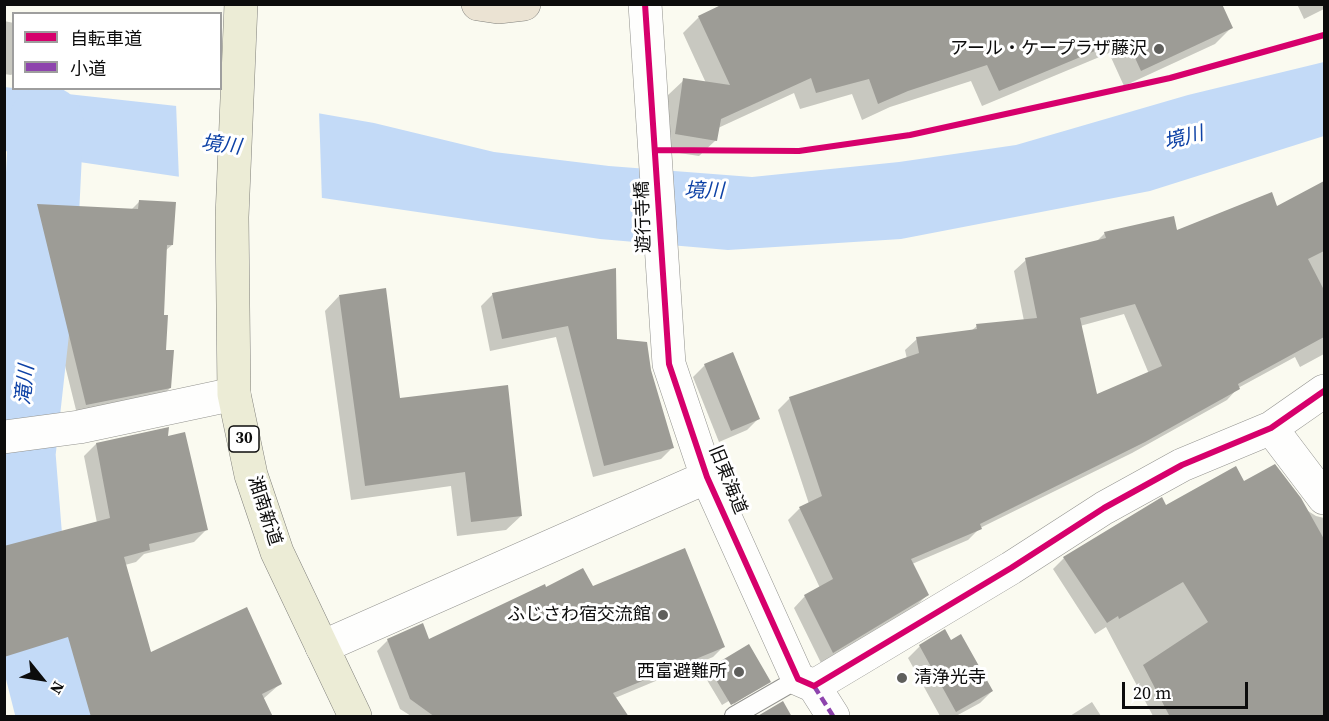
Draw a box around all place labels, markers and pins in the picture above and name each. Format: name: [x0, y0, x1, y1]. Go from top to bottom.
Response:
place label: アール・ケープラザ藤沢: [950, 38, 1147, 60]
marker: アール・ケープラザ藤沢: [1152, 42, 1166, 56]
place label: ふじさわ宿交流館: [507, 604, 651, 626]
marker: ふじさわ宿交流館: [656, 608, 670, 622]
place label: 西富避難所: [637, 661, 727, 683]
marker: 西富避難所: [732, 665, 746, 679]
place label: 清浄光寺: [914, 667, 986, 689]
marker: 清浄光寺: [895, 671, 909, 685]

